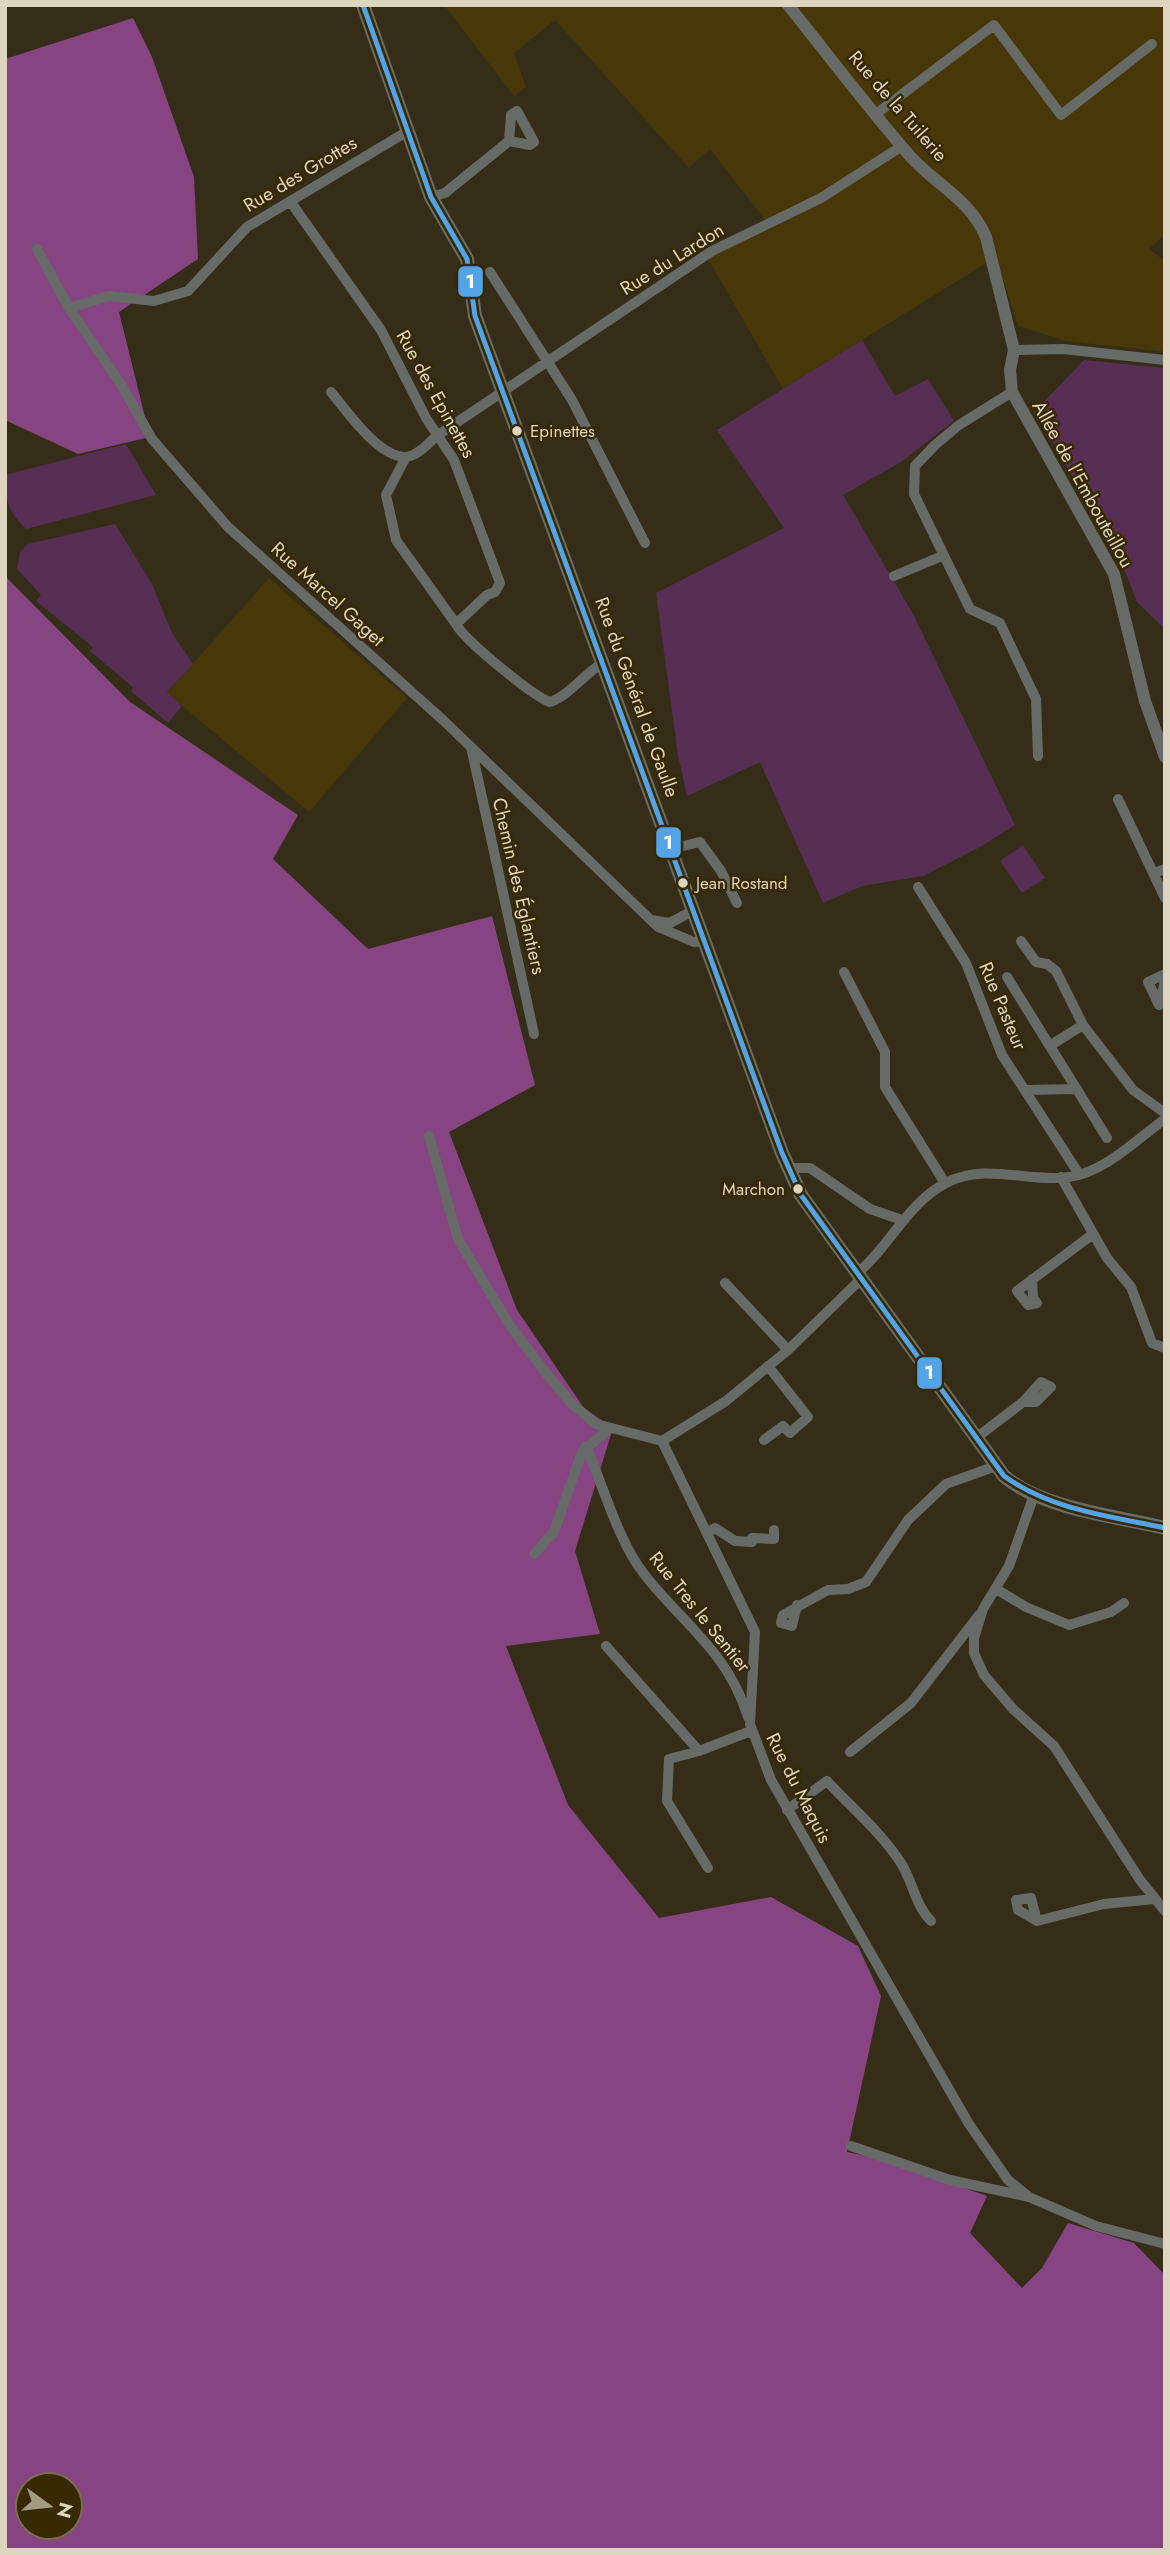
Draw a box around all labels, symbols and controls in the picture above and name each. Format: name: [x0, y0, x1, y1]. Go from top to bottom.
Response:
street label: Rue de la Tuilerie: [842, 45, 954, 168]
street label: Rue des Grottes: [238, 129, 362, 219]
street label: Rue du Lardon: [615, 216, 729, 302]
line badge: 1: [457, 265, 484, 298]
text: 1: [465, 268, 475, 295]
street label: Rue des Epinettes: [390, 325, 483, 463]
street label: Allée de l'Embouteillou: [1026, 395, 1140, 573]
place label: Epinettes: [530, 419, 595, 443]
marker: Epinettes: [510, 424, 524, 438]
street label: Rue Marcel Gaget: [265, 536, 391, 653]
street label: Rue du Général de Gaulle: [588, 593, 686, 801]
street label: Chemin des Églantiers: [486, 795, 553, 977]
line badge: 1: [655, 826, 682, 859]
text: 1: [663, 829, 673, 856]
place label: Jean Rostand: [694, 871, 788, 895]
marker: Jean Rostand: [676, 876, 690, 890]
street label: Rue Pasteur: [972, 958, 1034, 1055]
place label: Marchon: [722, 1177, 785, 1201]
marker: Marchon: [791, 1182, 805, 1196]
line badge: 1: [916, 1356, 943, 1390]
text: 1: [924, 1359, 934, 1386]
street label: Rue Tres le Sentier: [643, 1546, 758, 1679]
street label: Rue du Maquis: [760, 1728, 839, 1848]
north arrow: [14, 2471, 84, 2541]
text: N: [50, 2499, 80, 2521]

